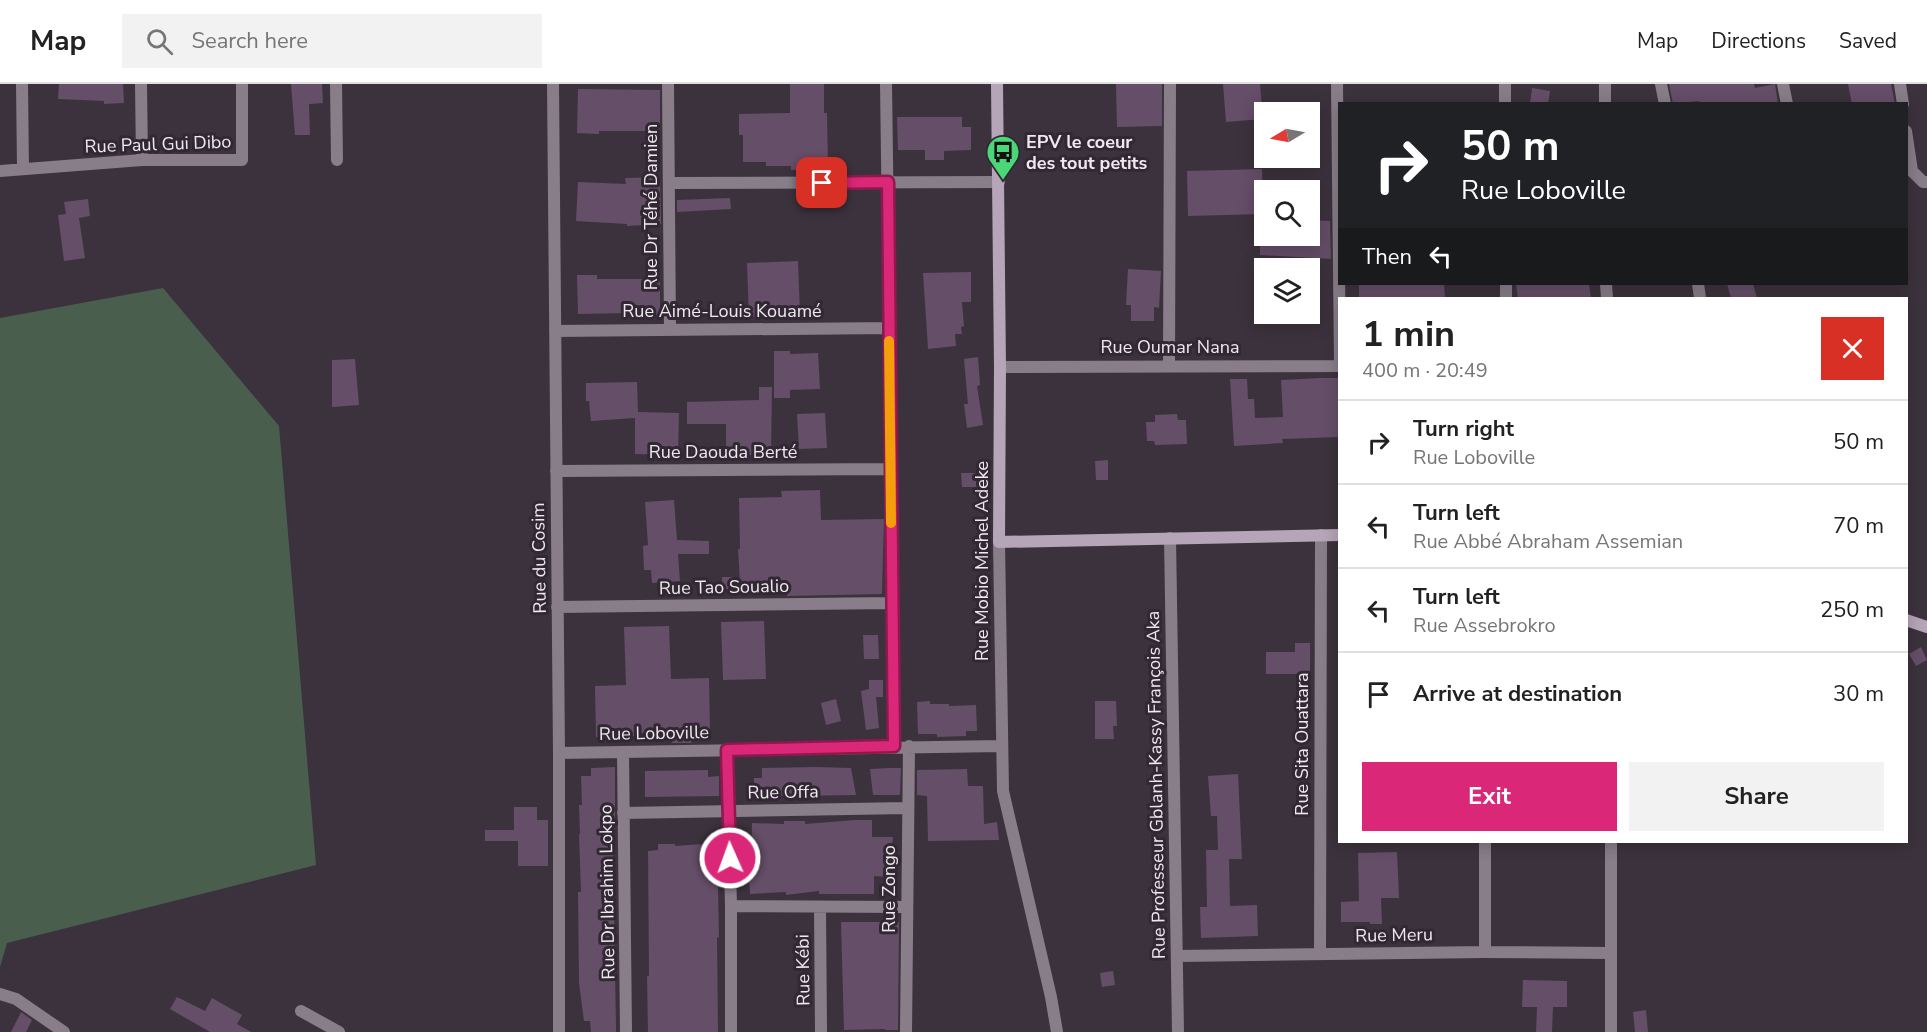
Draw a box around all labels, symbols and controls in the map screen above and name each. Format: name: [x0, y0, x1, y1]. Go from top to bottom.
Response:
search box: [122, 14, 542, 68]
text: Map: [30, 22, 86, 60]
icon: search: [143, 25, 176, 58]
text: Search here: [191, 26, 308, 56]
text: Map: [1637, 27, 1678, 55]
text: Directions: [1711, 27, 1806, 55]
text: Saved: [1839, 27, 1897, 55]
north arrow: [1254, 102, 1320, 168]
map controls: [1254, 102, 1320, 324]
text: 50 m: [1461, 118, 1560, 175]
street label: Rue Dr Téhé Damien: [639, 124, 663, 290]
icon: right: [1362, 126, 1440, 204]
street label: Rue Paul Gui Dibo: [84, 129, 232, 159]
place label: EPV le coeur des tout petits: [1026, 130, 1148, 175]
bus stop icon: EPV le coeur des tout petits: [985, 134, 1021, 181]
pin: [796, 157, 847, 208]
icon: arrive: [805, 166, 838, 199]
text: Rue Loboville: [1461, 172, 1626, 209]
button: search: [1254, 180, 1320, 246]
icon: left: [1424, 240, 1457, 273]
text: Then: [1362, 242, 1412, 272]
button: layers: [1254, 258, 1320, 324]
street label: Rue Aimé-Louis Kouamé: [622, 299, 822, 323]
text: 1 min: [1362, 310, 1455, 359]
button: close: [1821, 317, 1884, 380]
street label: Rue Oumar Nana: [1101, 335, 1239, 359]
text: 400 m · 20:49: [1362, 357, 1488, 384]
text: Turn right: [1413, 414, 1514, 444]
icon: right: [1362, 426, 1395, 459]
text: 50 m: [1833, 427, 1884, 457]
street label: Rue Daouda Berté: [649, 440, 797, 464]
text: Rue Loboville: [1413, 444, 1535, 471]
street label: Rue Mobio Michel Adeke: [970, 461, 994, 661]
text: Turn left: [1413, 498, 1500, 528]
street label: Rue du Cosim: [526, 502, 552, 614]
icon: left: [1362, 510, 1395, 543]
text: 70 m: [1833, 511, 1884, 541]
text: Rue Abbé Abraham Assemian: [1413, 528, 1683, 555]
street label: Rue Tao Soualio: [659, 574, 789, 600]
text: Turn left: [1413, 582, 1500, 612]
icon: left: [1362, 594, 1395, 627]
text: 250 m: [1820, 595, 1884, 625]
street label: Rue Professeur Gblanh-Kassy François Aka: [1141, 611, 1171, 959]
text: Rue Assebrokro: [1413, 612, 1556, 639]
street label: Rue Sita Ouattara: [1290, 672, 1314, 816]
icon: arrive: [1362, 678, 1395, 711]
text: Arrive at destination: [1413, 679, 1622, 709]
text: 30 m: [1833, 679, 1884, 709]
street label: Rue Loboville: [599, 720, 709, 746]
button: Exit: [1362, 762, 1617, 831]
button: Share: [1629, 762, 1884, 831]
street label: Rue Offa: [747, 779, 819, 805]
street label: Rue Dr Ibrahim Lokpo: [593, 804, 621, 980]
position arrow: [698, 826, 762, 890]
street label: Rue Zongo: [877, 845, 901, 933]
street label: Rue Meru: [1355, 922, 1433, 948]
street label: Rue Kébi: [790, 934, 816, 1006]

